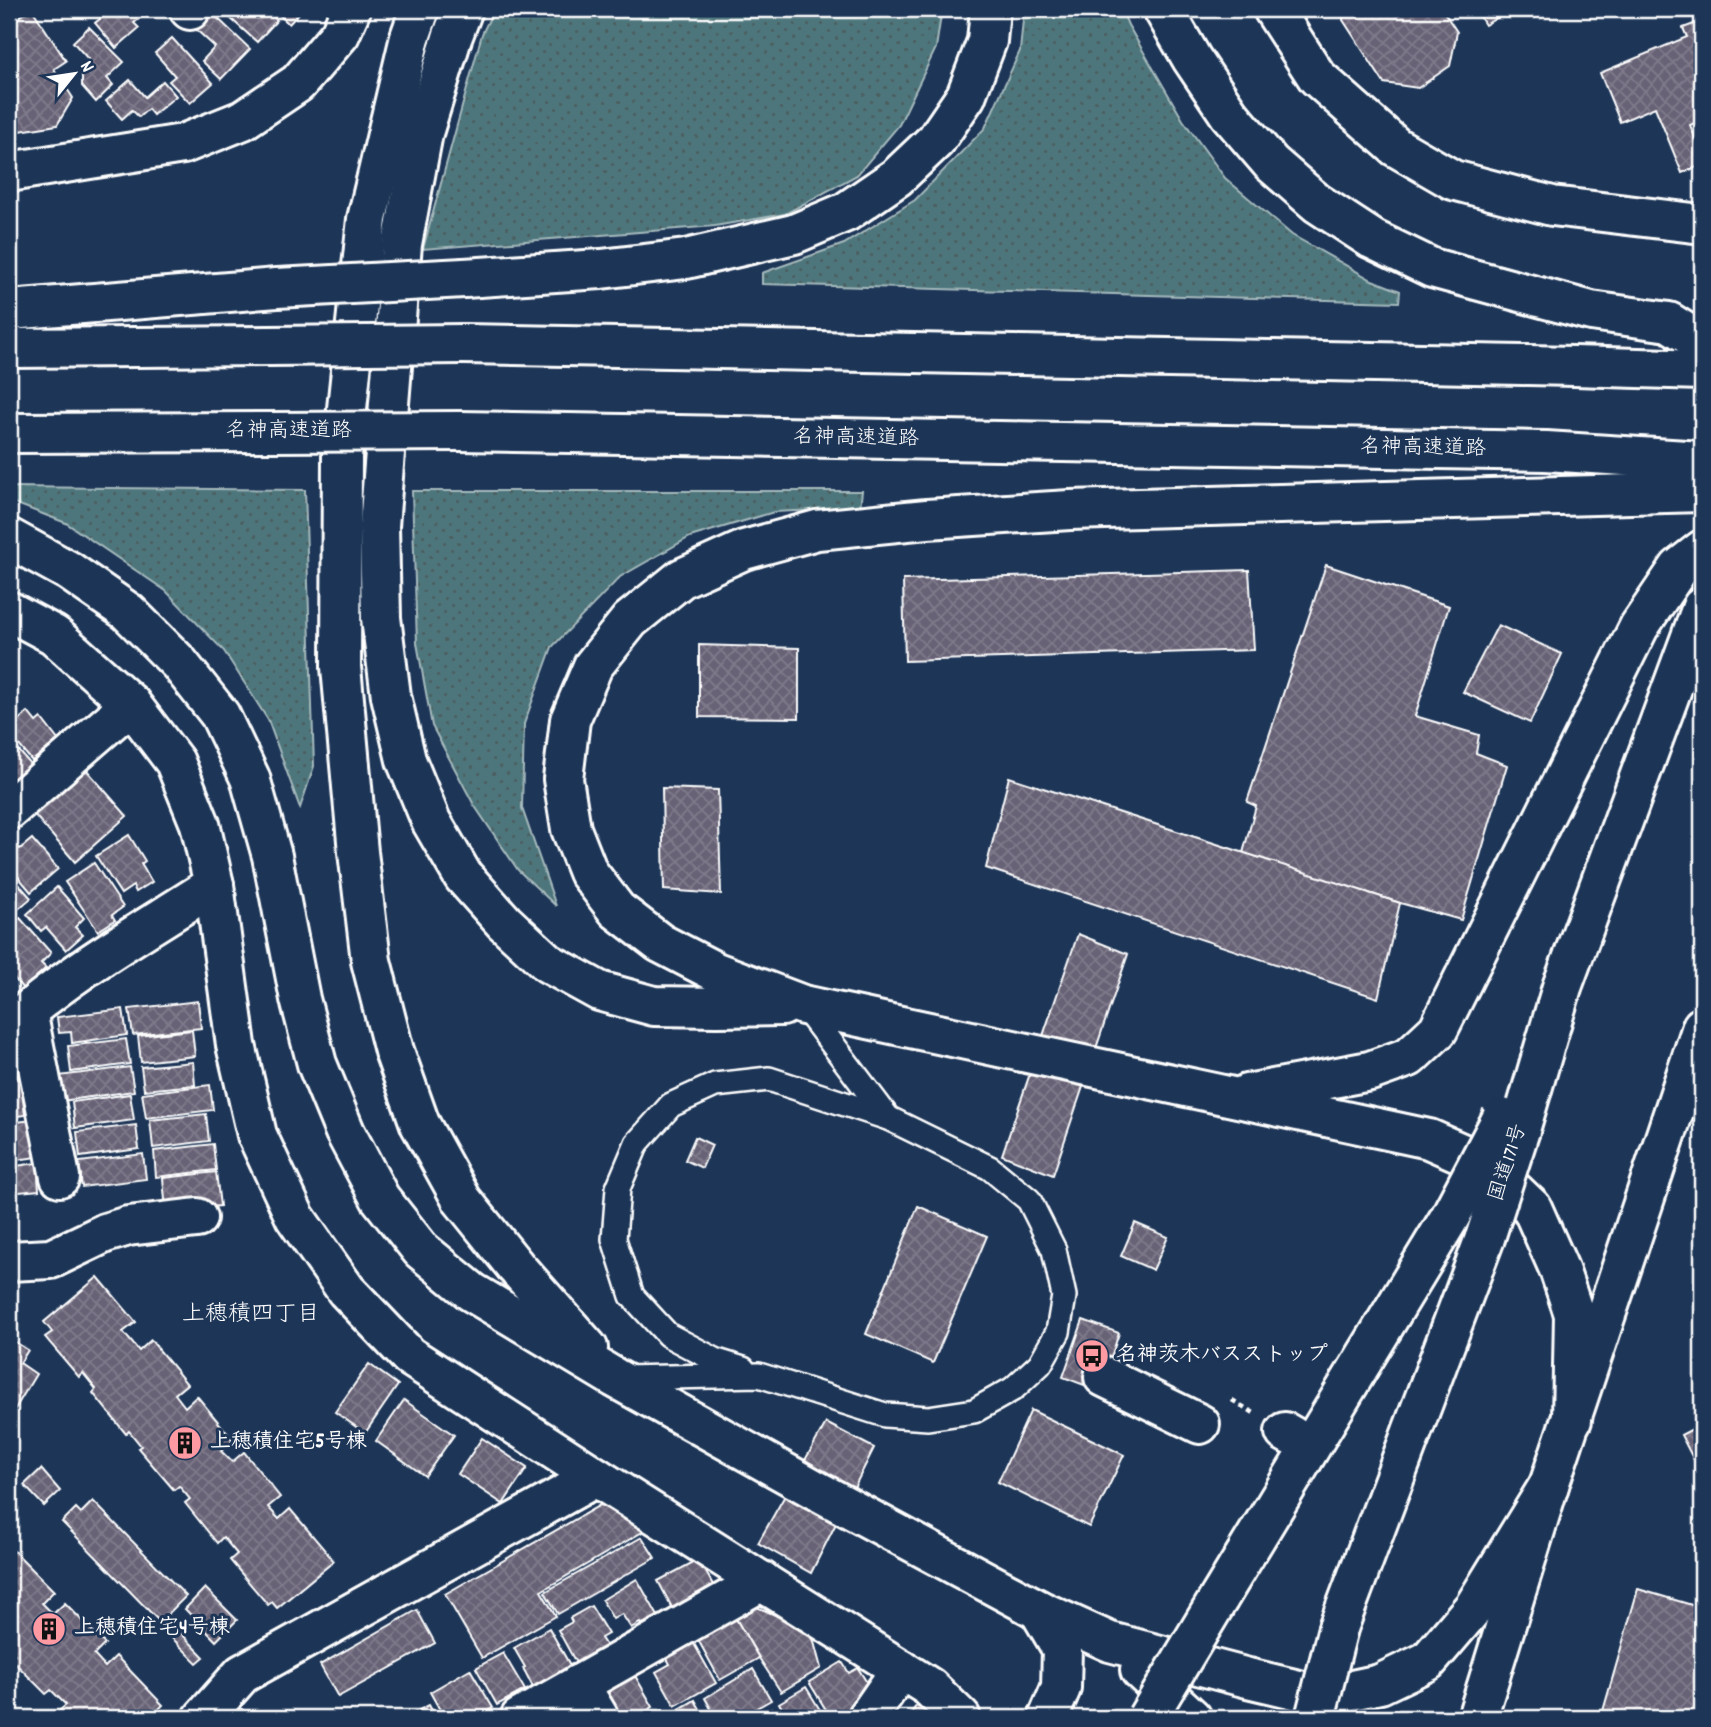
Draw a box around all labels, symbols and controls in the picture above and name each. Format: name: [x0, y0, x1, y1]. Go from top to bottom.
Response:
north arrow: [38, 38, 108, 108]
text: N: [72, 56, 100, 78]
street label: 名神高速道路: [226, 417, 352, 447]
street label: 名神高速道路: [793, 423, 919, 455]
street label: 名神高速道路: [1360, 433, 1486, 465]
street label: 国道171号: [1482, 1120, 1536, 1206]
district label: 上穂積四丁目: [182, 1299, 320, 1332]
bus stop icon: 名神茨木バスストップ: [1073, 1337, 1111, 1375]
place label: 名神茨木バスストップ: [1116, 1341, 1328, 1371]
building icon: 上穂積住宅5号棟: [166, 1424, 204, 1462]
place label: 上穂積住宅5号棟: [210, 1428, 367, 1458]
building icon: 上穂積住宅4号棟: [30, 1610, 68, 1648]
place label: 上穂積住宅4号棟: [74, 1614, 230, 1644]

